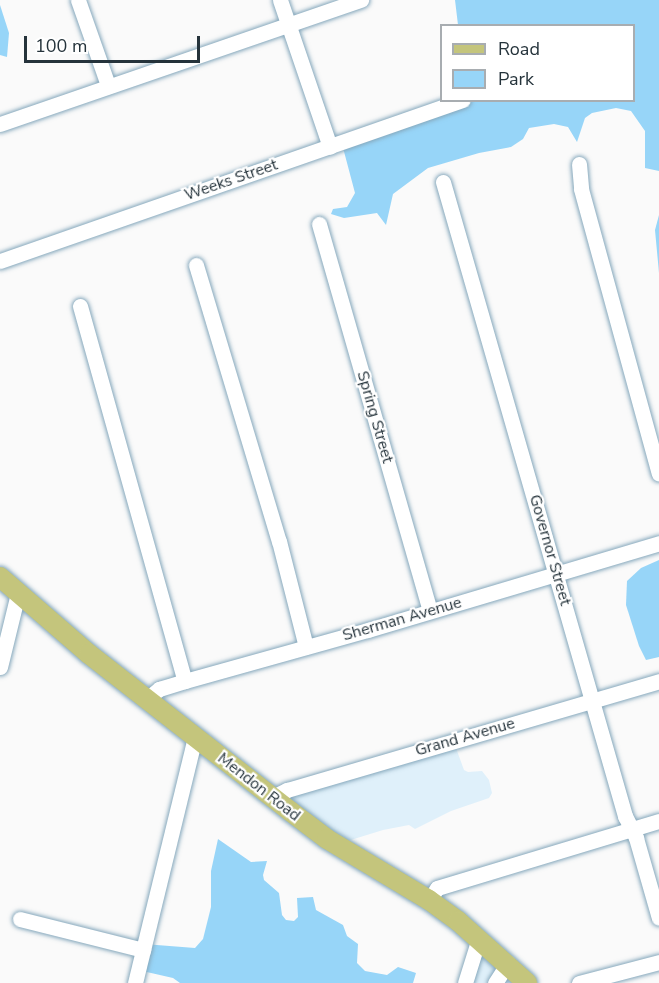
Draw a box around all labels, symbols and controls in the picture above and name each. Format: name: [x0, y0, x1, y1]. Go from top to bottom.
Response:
scale bar: [27, 24, 202, 62]
legend: [440, 24, 635, 102]
text: 100 m: [35, 34, 87, 58]
text: Road: [498, 37, 540, 61]
text: Park: [498, 67, 534, 91]
street label: Weeks Street: [182, 155, 280, 205]
street label: Spring Street: [353, 369, 397, 465]
street label: Governor Street: [525, 492, 575, 608]
street label: Sherman Avenue: [340, 593, 464, 645]
street label: Grand Avenue: [413, 714, 517, 760]
street label: Mendon Road: [214, 749, 304, 825]

